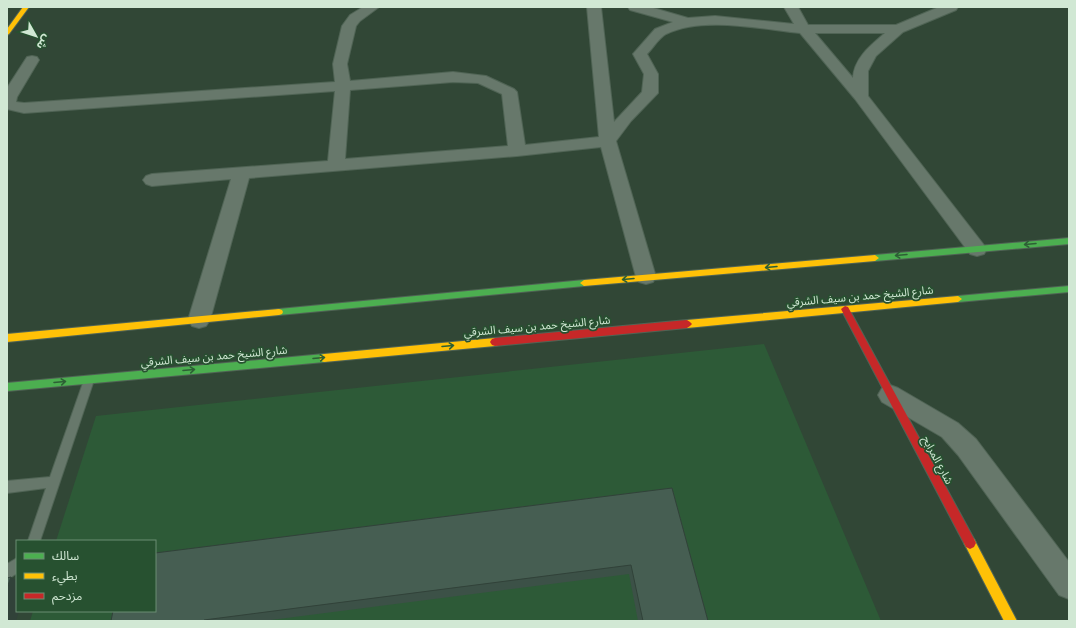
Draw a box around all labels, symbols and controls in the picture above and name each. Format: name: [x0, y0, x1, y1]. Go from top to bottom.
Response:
north arrow: [16, 16, 56, 56]
text: ش: [34, 32, 53, 52]
one-way arrow: [1024, 240, 1037, 248]
one-way arrow: [895, 252, 908, 259]
one-way arrow: [765, 263, 778, 270]
one-way arrow: [622, 275, 635, 283]
street label: شارع الشيخ حمد بن سيف الشرقي: [786, 284, 935, 312]
street label: شارع الشيخ حمد بن سيف الشرقي: [463, 314, 612, 342]
one-way arrow: [441, 343, 454, 350]
street label: شارع الشيخ حمد بن سيف الشرقي: [140, 344, 289, 372]
one-way arrow: [312, 355, 325, 362]
one-way arrow: [182, 367, 195, 374]
one-way arrow: [53, 379, 66, 386]
street label: شارع المرابح: [919, 434, 956, 487]
legend: [16, 540, 156, 612]
text: سالك: [52, 549, 79, 563]
text: بطيء: [52, 569, 78, 586]
text: مزدحم: [52, 589, 82, 605]

